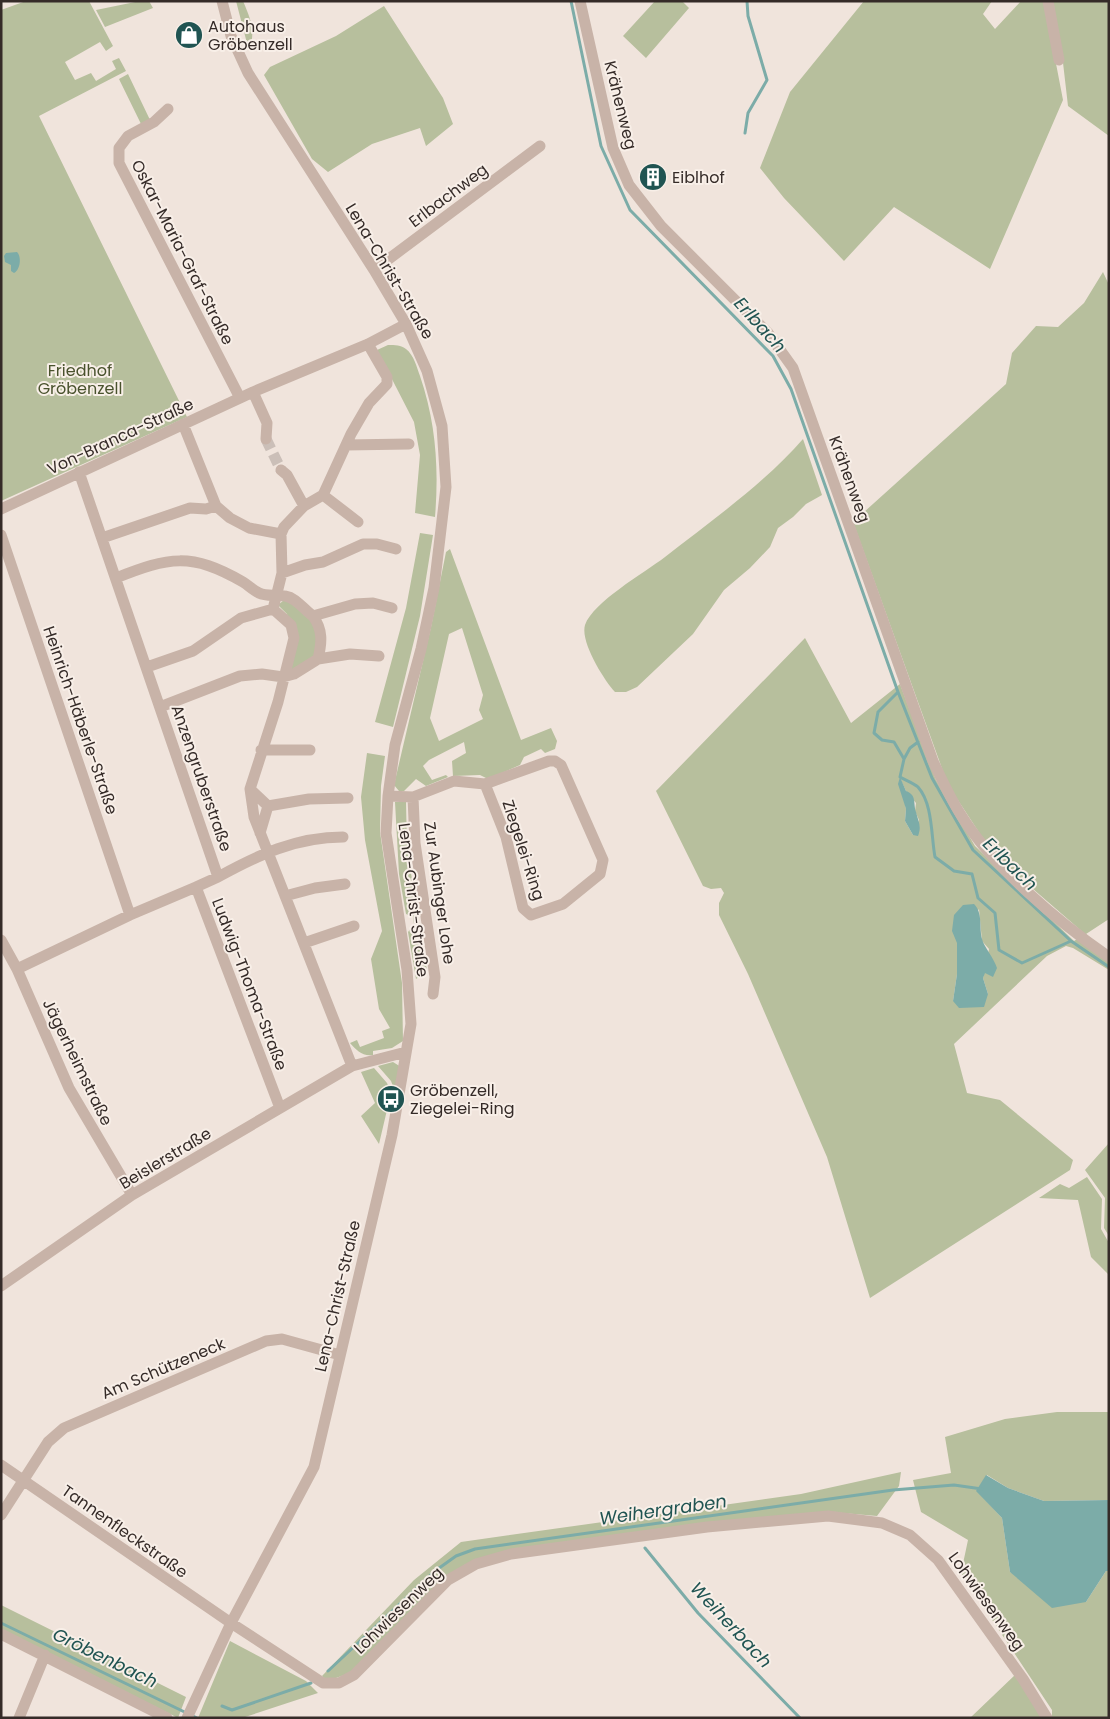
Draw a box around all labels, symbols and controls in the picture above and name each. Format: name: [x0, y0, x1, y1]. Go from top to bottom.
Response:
place label: Autohaus Gröbenzell: [208, 15, 293, 56]
shop icon: Autohaus Gröbenzell: [174, 20, 204, 50]
street label: Krähenweg: [598, 58, 643, 152]
street label: Oskar-Maria-Graf-Straße: [126, 156, 239, 349]
street label: Erlbachweg: [404, 158, 493, 233]
building icon: Eiblhof: [638, 162, 668, 192]
place label: Eiblhof: [672, 166, 725, 189]
street label: Lena-Christ-Straße: [340, 199, 439, 344]
water label: Erlbach: [729, 291, 792, 358]
park label: Friedhof Gröbenzell: [38, 359, 122, 400]
street label: Von-Branca-Straße: [43, 392, 197, 480]
street label: Krähenweg: [823, 433, 876, 526]
street label: Heinrich-Häberle-Straße: [37, 623, 124, 818]
street label: Anzengruberstraße: [166, 702, 237, 855]
street label: Ziegelei-Ring: [496, 797, 551, 903]
street label: Zur Aubinger Lohe: [418, 820, 461, 966]
street label: Lena-Christ-Straße: [393, 822, 434, 978]
water label: Erlbach: [978, 831, 1043, 896]
street label: Ludwig-Thoma-Straße: [206, 895, 293, 1074]
street label: Jägerheimstraße: [37, 995, 118, 1130]
place label: Gröbenzell, Ziegelei-Ring: [410, 1079, 515, 1120]
bus stop icon: Gröbenzell, Ziegelei-Ring: [376, 1084, 406, 1114]
street label: Beislerstraße: [115, 1122, 216, 1195]
street label: Lena-Christ-Straße: [309, 1218, 366, 1374]
street label: Am Schützeneck: [98, 1332, 229, 1405]
street label: Tannenfleckstraße: [57, 1479, 192, 1584]
water label: Weihergraben: [598, 1488, 728, 1531]
street label: Lohwiesenweg: [943, 1547, 1030, 1655]
street label: Lohwiesenweg: [348, 1562, 448, 1659]
water label: Weiherbach: [685, 1576, 778, 1673]
water label: Gröbenbach: [49, 1621, 162, 1694]

